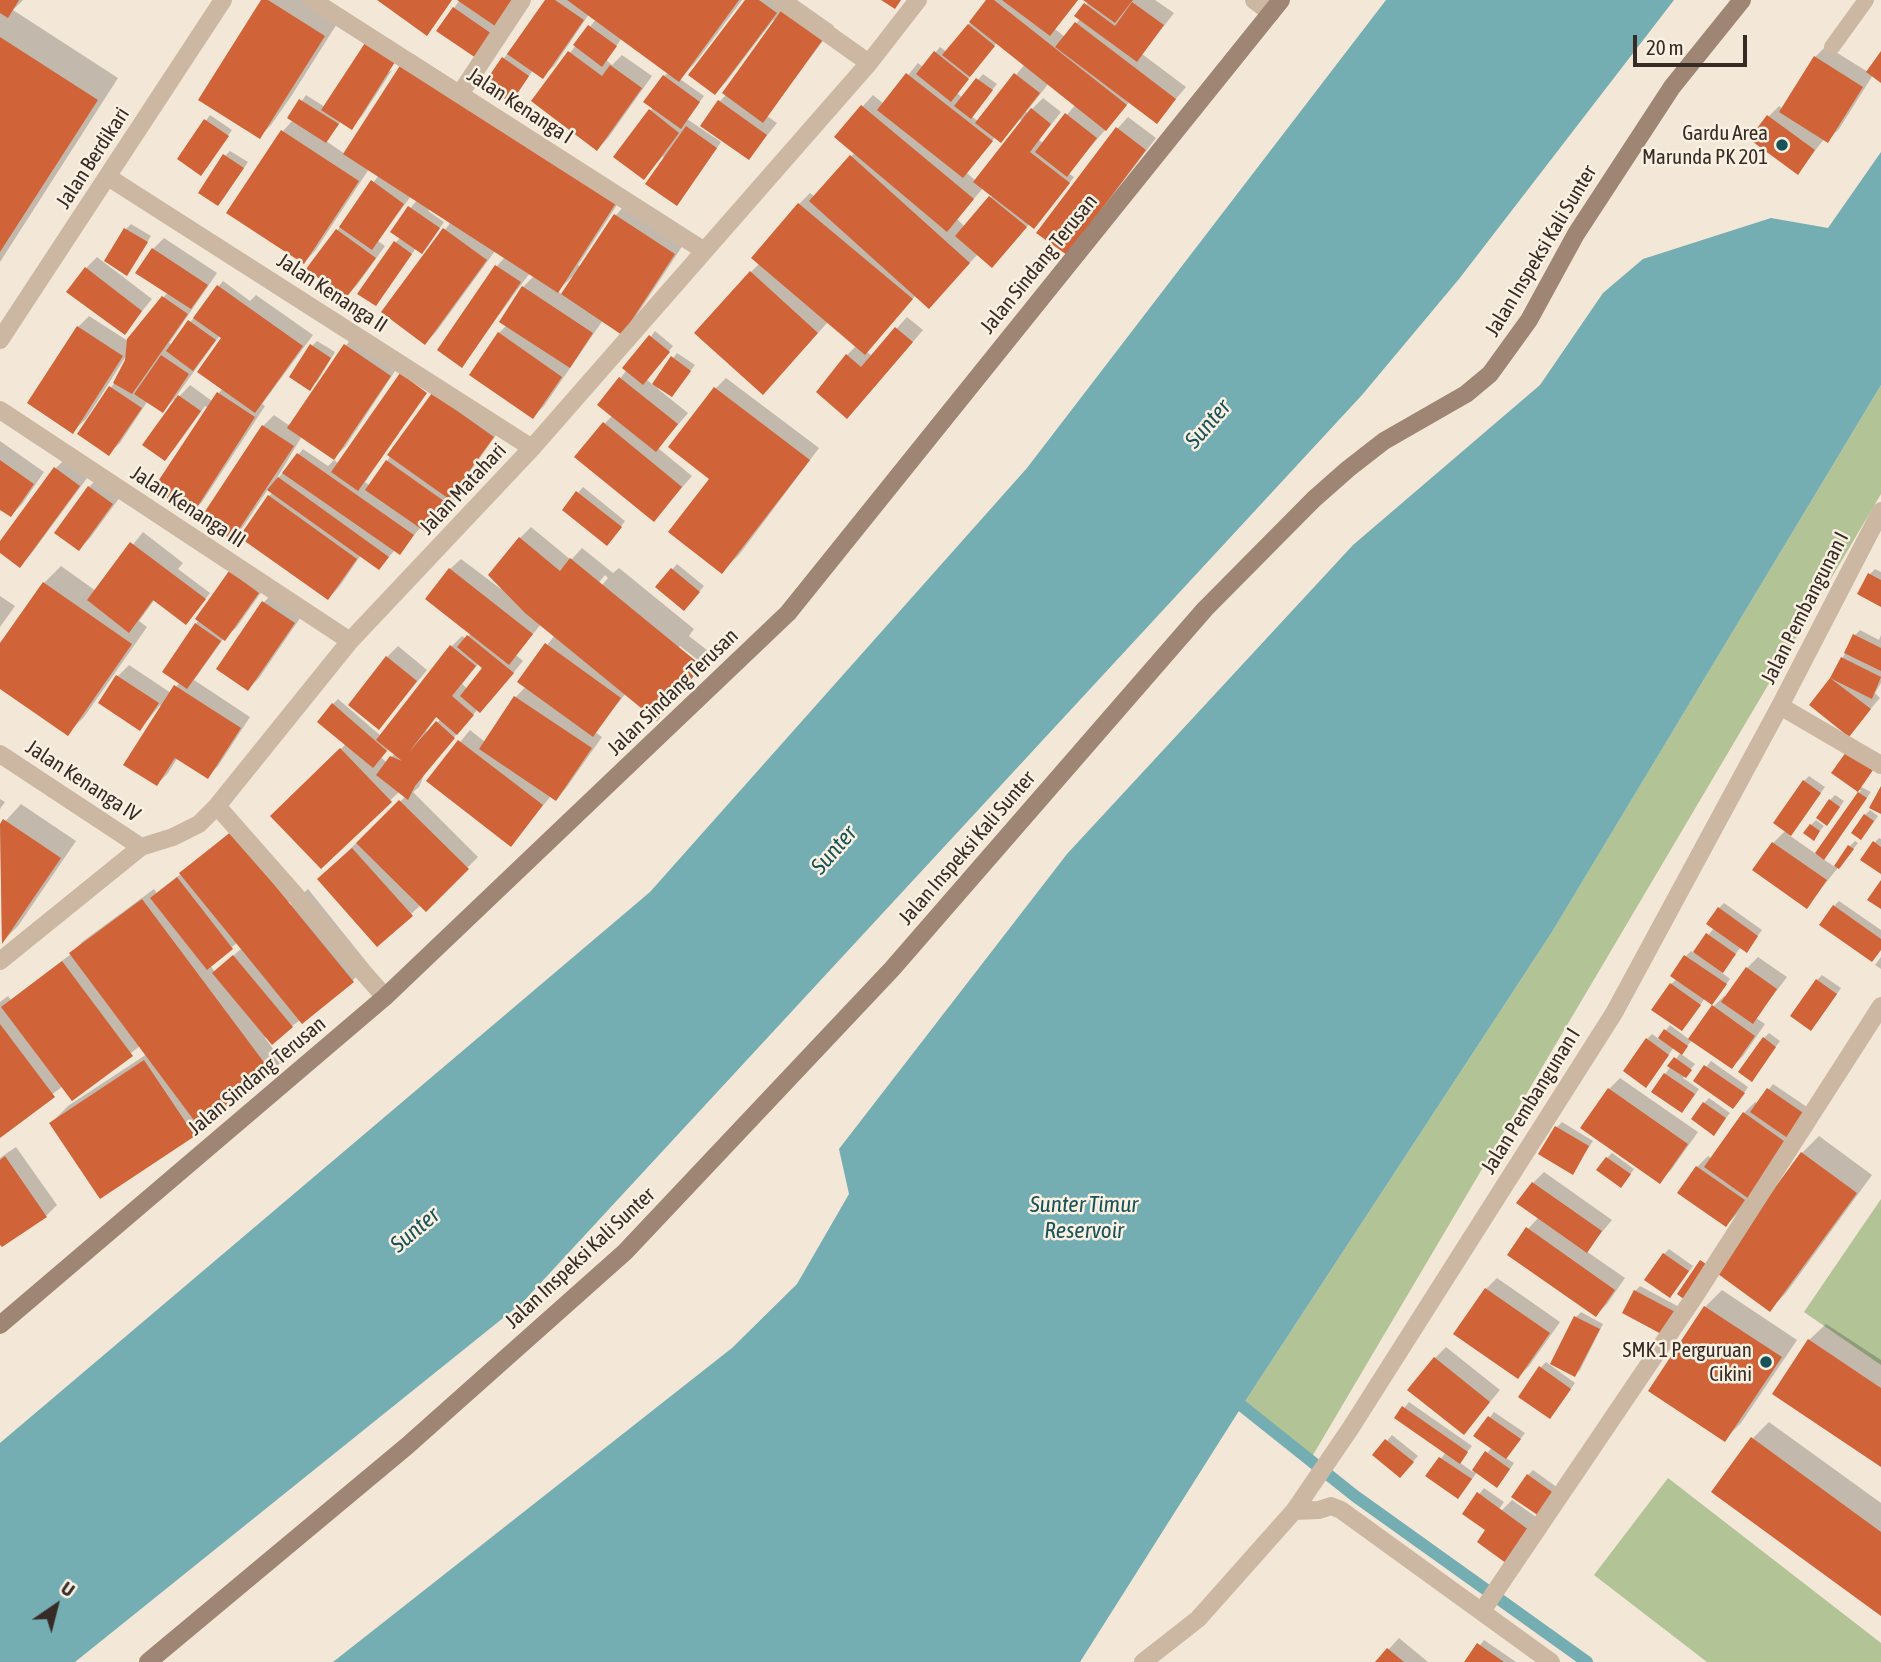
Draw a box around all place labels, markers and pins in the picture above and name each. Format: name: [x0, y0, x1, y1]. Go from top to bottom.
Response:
place label: Gardu Area Marunda PK 201: [1642, 120, 1768, 170]
marker: Gardu Area Marunda PK 201: [1774, 137, 1790, 153]
place label: SMK 1 Perguruan Cikini: [1623, 1337, 1752, 1387]
marker: SMK 1 Perguruan Cikini: [1758, 1354, 1774, 1370]

